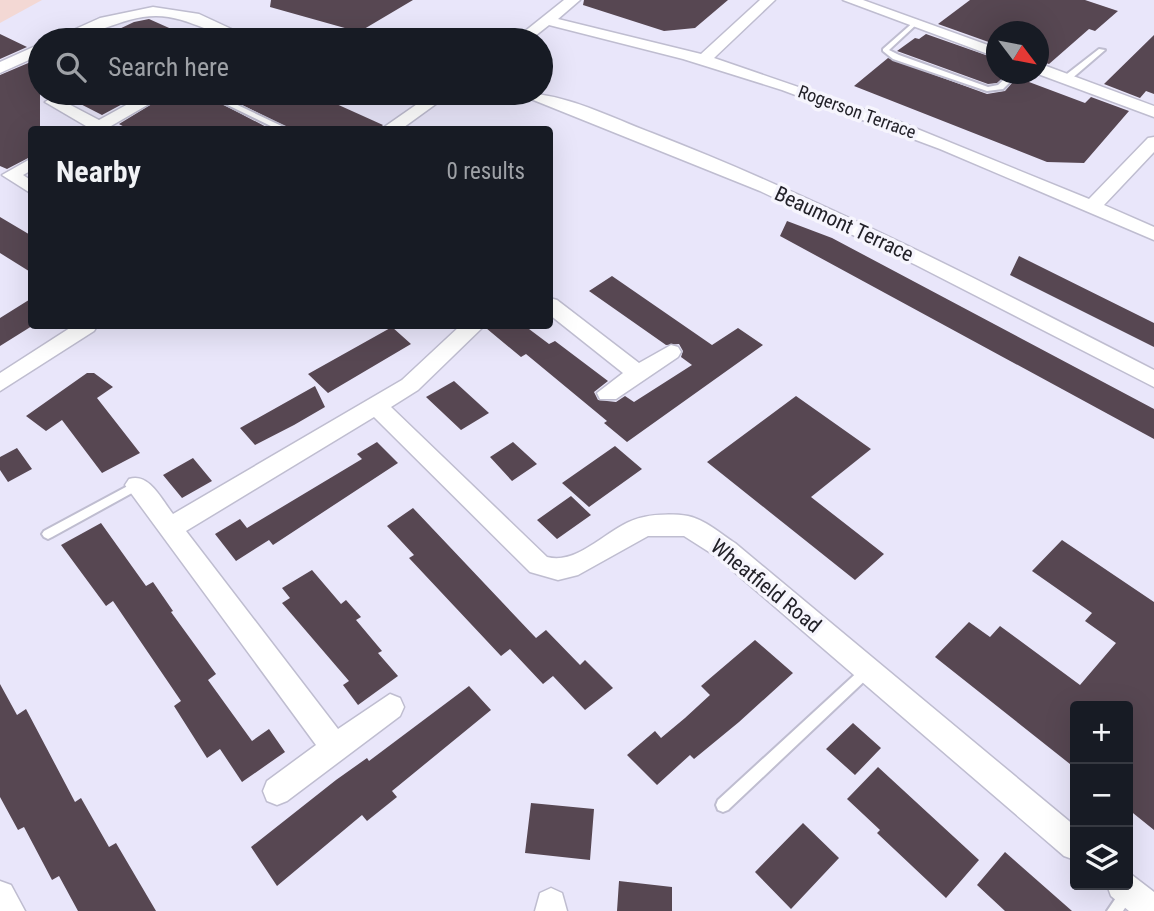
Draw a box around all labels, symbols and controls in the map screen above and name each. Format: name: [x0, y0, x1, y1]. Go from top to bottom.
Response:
north arrow: [986, 21, 1049, 84]
search box: [28, 28, 553, 105]
icon: search: [52, 48, 90, 86]
text: Search here: [108, 52, 229, 82]
street label: Rogerson Terrace: [795, 80, 919, 143]
text: Nearby: [56, 154, 141, 189]
text: 0 results: [447, 158, 525, 185]
street label: Beaumont Terrace: [771, 181, 917, 267]
street label: Wheatfield Road: [706, 534, 826, 638]
map controls: [1070, 701, 1133, 890]
button: +: [1070, 701, 1133, 764]
button: −: [1070, 764, 1133, 827]
button: layers: [1070, 827, 1133, 890]

